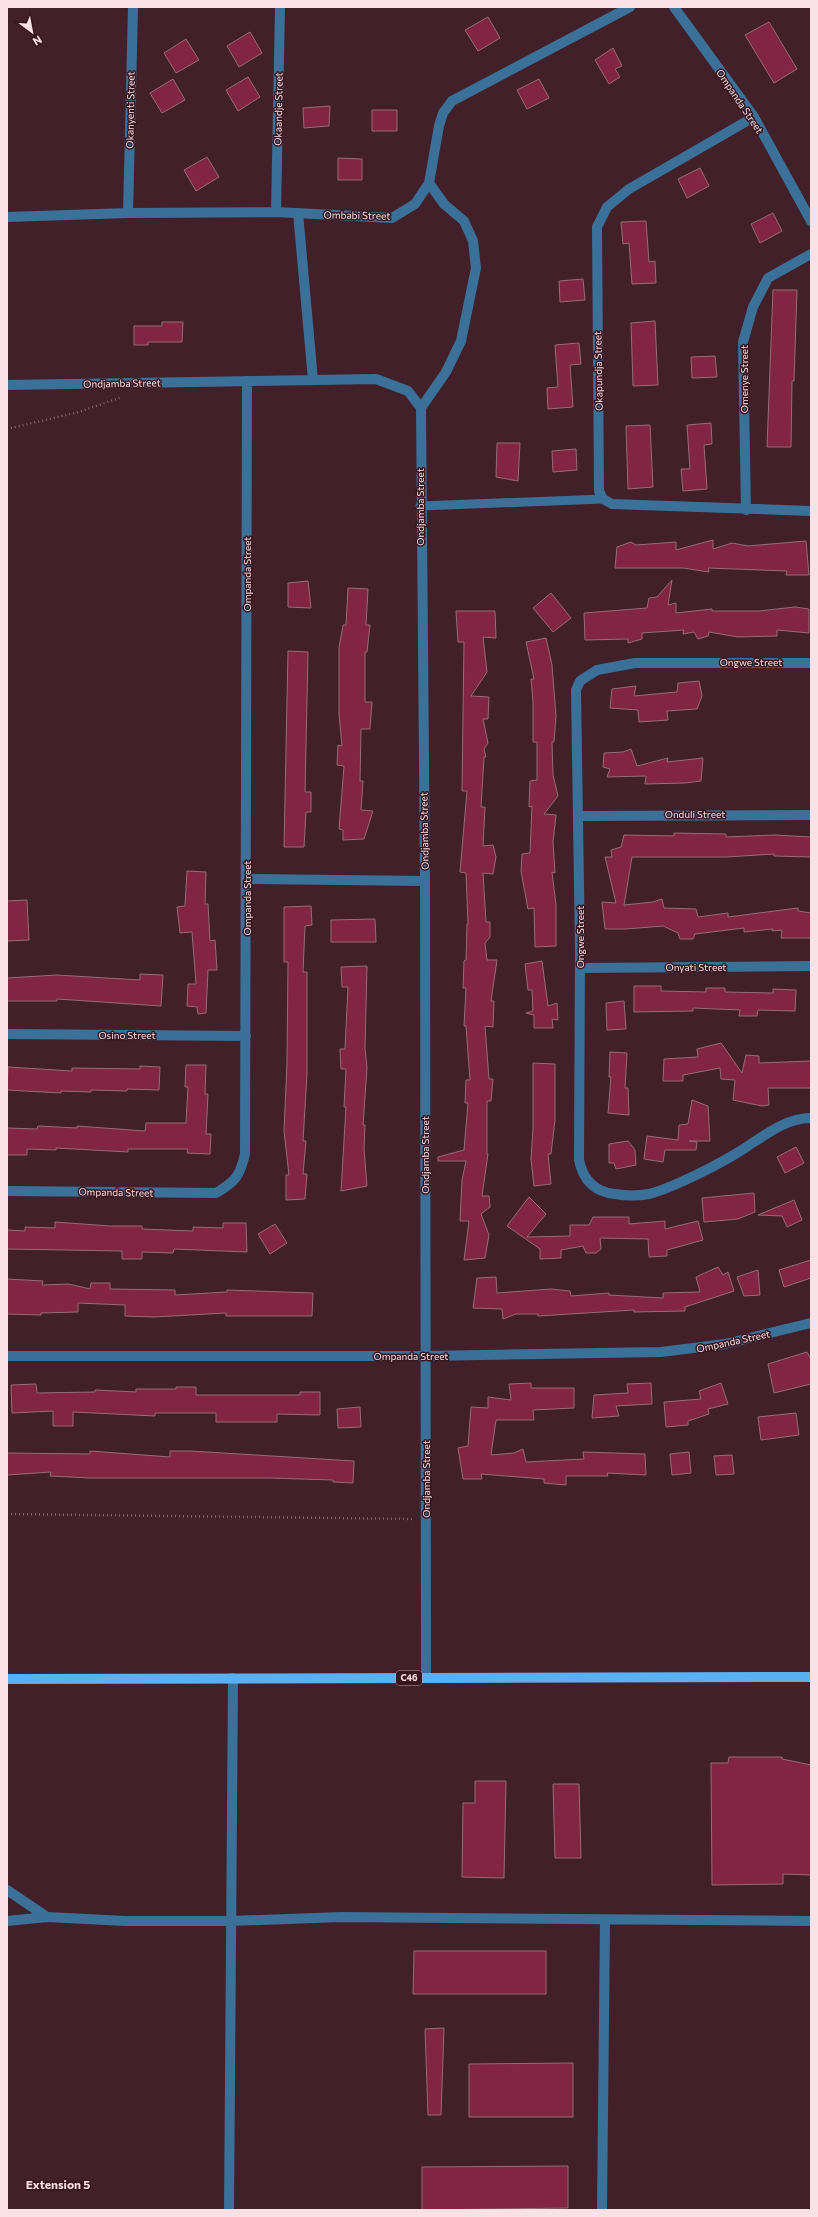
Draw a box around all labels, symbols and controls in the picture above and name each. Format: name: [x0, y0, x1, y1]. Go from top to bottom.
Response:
north arrow: [12, 12, 52, 52]
text: N: [31, 33, 45, 49]
street label: Ompanda Street: [714, 67, 766, 135]
street label: Okanyenti Street: [123, 71, 137, 149]
street label: Okaandje Street: [271, 72, 285, 146]
street label: Ombabi Street: [324, 208, 390, 222]
street label: Okapundja Street: [591, 331, 605, 411]
street label: Omenye Street: [738, 345, 750, 413]
street label: Ondjamba Street: [83, 376, 161, 390]
street label: Ondjamba Street: [414, 468, 426, 546]
street label: Ompanda Street: [241, 537, 253, 611]
street label: Ongwe Street: [720, 656, 782, 668]
street label: Ondjamba Street: [417, 792, 431, 870]
street label: Onduli Street: [665, 808, 725, 820]
street label: Ompanda Street: [241, 861, 253, 935]
street label: Ongwe Street: [574, 906, 586, 968]
street label: Onyati Street: [666, 961, 726, 973]
street label: Osino Street: [98, 1029, 156, 1041]
street label: Ondjamba Street: [419, 1116, 431, 1194]
street label: Ompanda Street: [78, 1185, 154, 1199]
street label: Ompanda Street: [695, 1327, 771, 1355]
street label: Ompanda Street: [374, 1350, 448, 1362]
street label: Ondjamba Street: [420, 1440, 432, 1518]
road number: C46: [396, 1671, 422, 1685]
district label: Extension 5: [26, 2177, 90, 2191]

